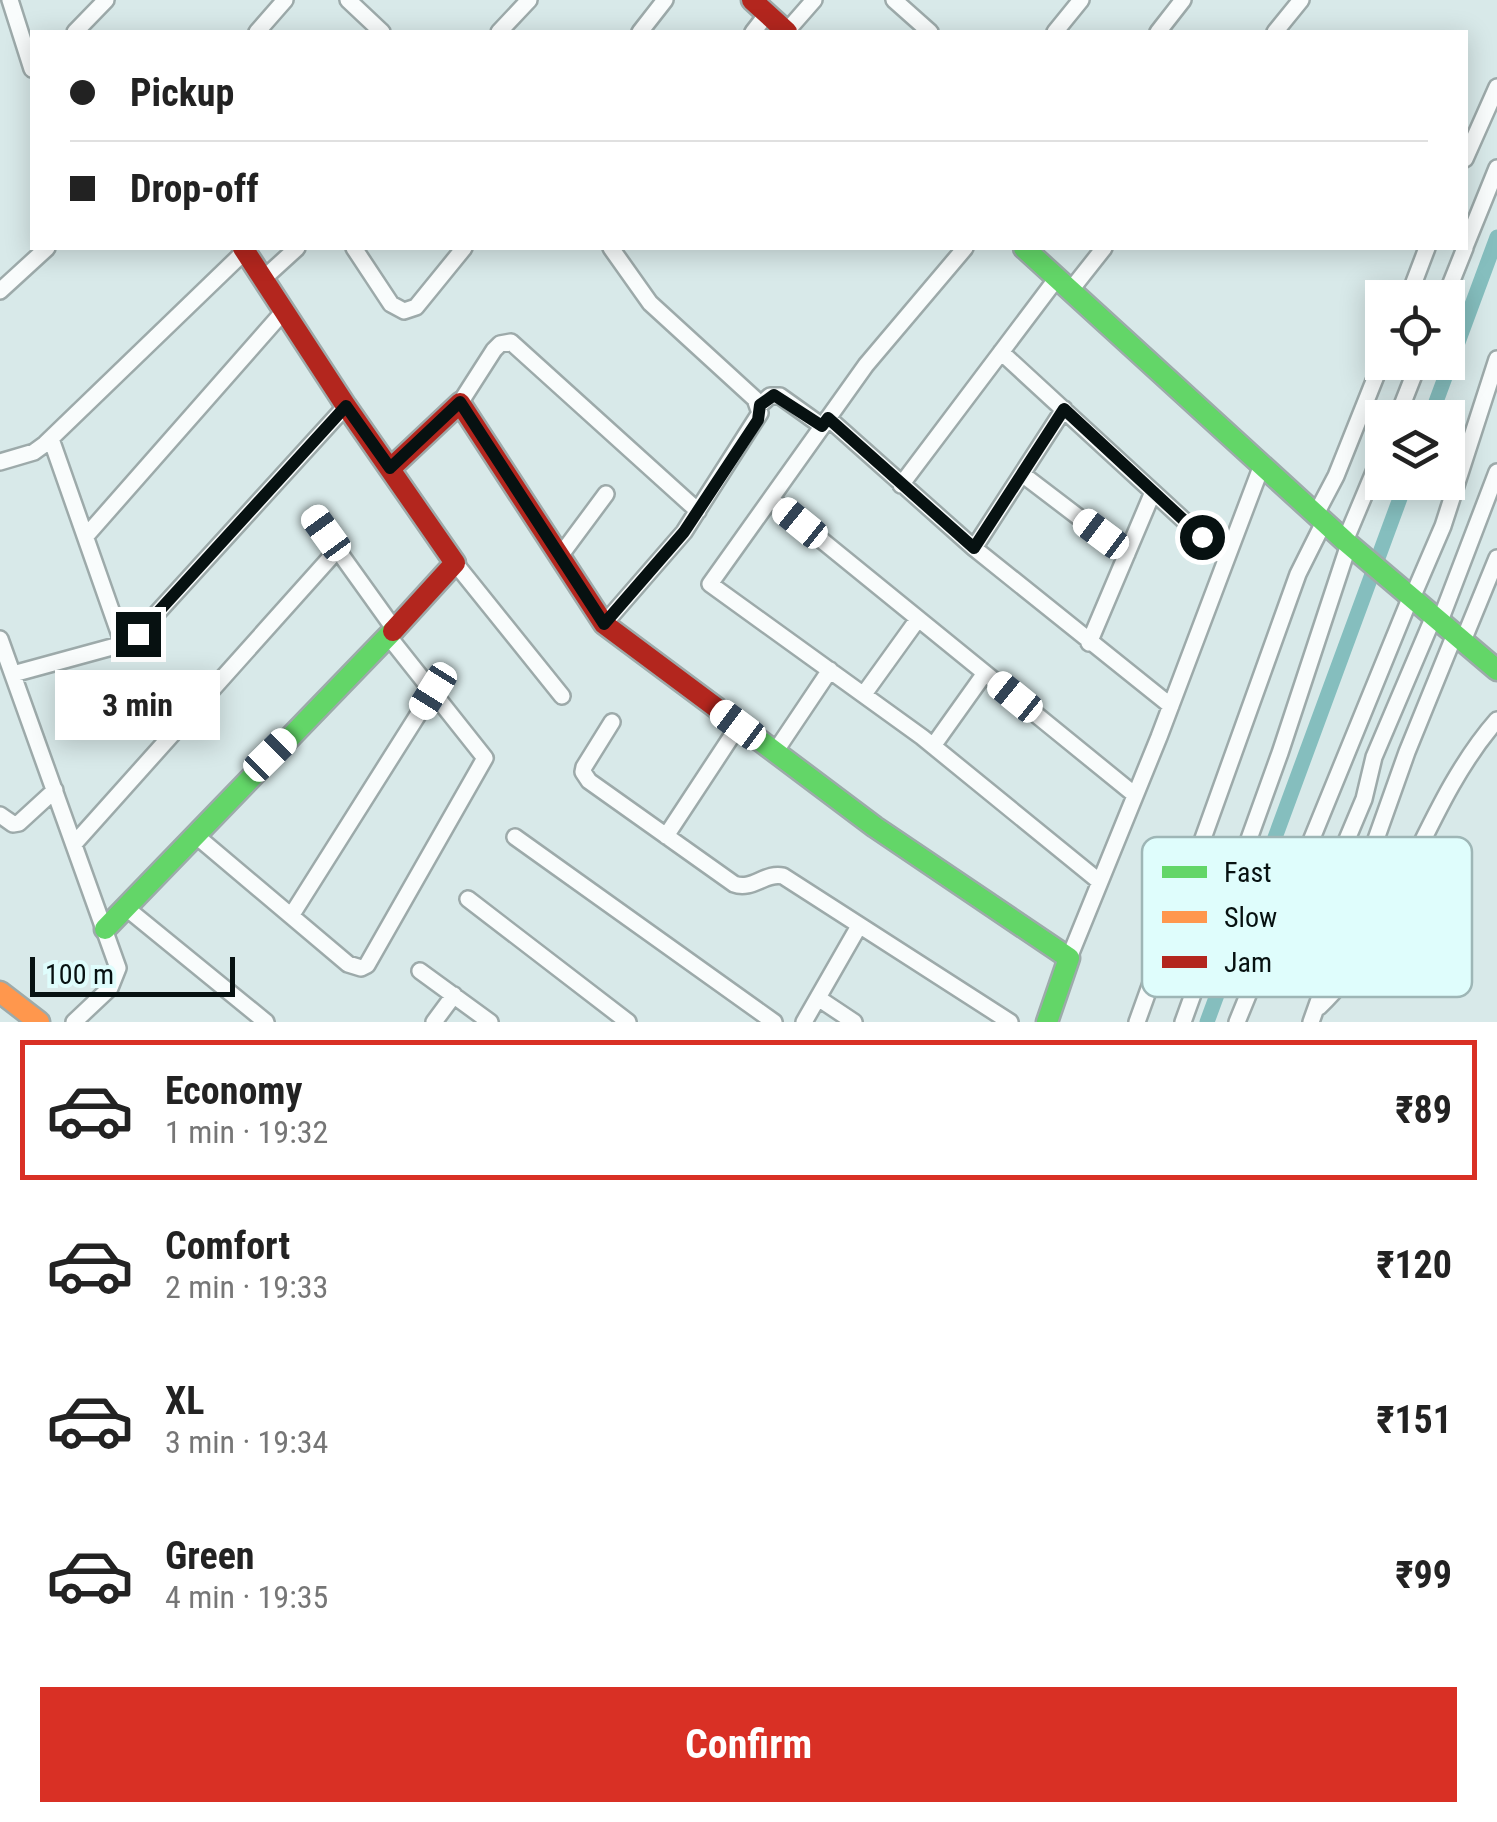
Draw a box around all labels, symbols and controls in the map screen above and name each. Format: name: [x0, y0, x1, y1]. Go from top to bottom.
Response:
text: Pickup: [130, 71, 234, 115]
text: Drop-off: [130, 167, 259, 211]
map controls: [1365, 280, 1465, 500]
button: locate: [1365, 280, 1465, 380]
button: layers: [1365, 400, 1465, 500]
car: [767, 492, 833, 554]
car: [296, 500, 356, 566]
car: [1068, 504, 1134, 564]
route start: [1180, 515, 1225, 560]
route end: [116, 612, 161, 657]
car: [404, 658, 462, 724]
car: [982, 666, 1048, 728]
callout: 3 min: [56, 669, 220, 739]
text: 3 min: [102, 686, 173, 724]
car: [705, 695, 771, 755]
car: [238, 723, 302, 787]
legend: [1142, 837, 1472, 997]
text: Fast: [1224, 856, 1271, 889]
text: Slow: [1224, 901, 1277, 934]
text: Jam: [1224, 946, 1272, 979]
scale bar: [30, 952, 235, 996]
text: 100 m: [45, 958, 114, 991]
icon: car: [45, 1065, 135, 1155]
text: Economy: [165, 1069, 302, 1113]
text: ₹89: [1396, 1088, 1452, 1132]
text: 1 min · 19:32: [165, 1113, 328, 1151]
icon: car: [45, 1220, 135, 1310]
text: Comfort: [165, 1224, 290, 1268]
text: ₹120: [1376, 1243, 1452, 1287]
text: 2 min · 19:33: [165, 1268, 328, 1306]
icon: car: [45, 1375, 135, 1465]
text: XL: [165, 1379, 204, 1423]
text: ₹151: [1376, 1398, 1452, 1442]
text: 3 min · 19:34: [165, 1423, 328, 1461]
icon: car: [45, 1530, 135, 1620]
text: Green: [165, 1534, 255, 1578]
text: ₹99: [1396, 1553, 1452, 1597]
text: 4 min · 19:35: [165, 1578, 328, 1616]
button: Confirm: [40, 1687, 1457, 1802]

